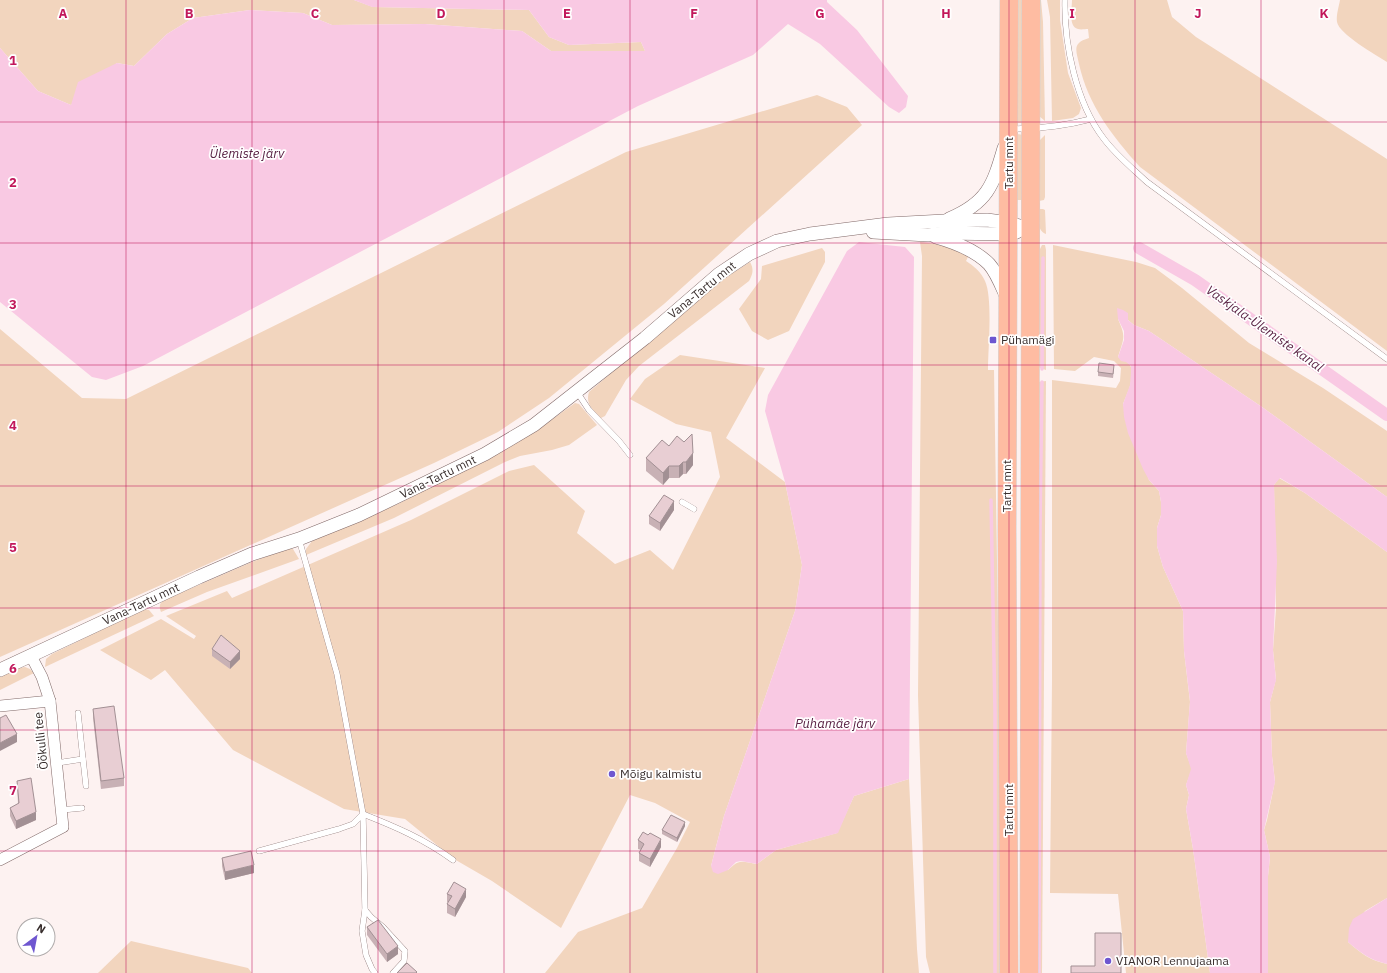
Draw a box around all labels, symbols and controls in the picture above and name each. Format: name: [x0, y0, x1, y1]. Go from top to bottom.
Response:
text: A: [59, 5, 68, 22]
text: B: [185, 5, 194, 22]
text: C: [311, 5, 320, 22]
text: D: [436, 5, 446, 22]
text: E: [563, 5, 571, 22]
text: F: [690, 5, 698, 22]
text: G: [815, 5, 825, 22]
text: H: [941, 5, 951, 22]
text: I: [1069, 5, 1075, 22]
text: J: [1194, 5, 1202, 22]
text: K: [1319, 5, 1329, 22]
text: 1: [9, 52, 17, 69]
street label: Tartu mnt: [1001, 137, 1016, 189]
water label: Ülemiste järv: [210, 145, 285, 162]
text: 2: [9, 174, 17, 191]
street label: Vana-Tartu mnt: [665, 258, 739, 322]
water label: Vaskjala-Ülemiste kanal: [1203, 281, 1327, 376]
text: 3: [9, 296, 17, 313]
place label: Pühamägi: [1001, 332, 1055, 347]
marker: Pühamägi: [988, 335, 998, 345]
text: 4: [9, 417, 17, 434]
street label: Vana-Tartu mnt: [397, 452, 478, 501]
street label: Tartu mnt: [999, 460, 1014, 512]
text: 5: [9, 539, 17, 556]
street label: Vana-Tartu mnt: [100, 579, 182, 628]
text: 6: [9, 660, 17, 677]
street label: Öökulli tee: [30, 711, 51, 771]
water label: Pühamäe järv: [795, 715, 876, 732]
place label: Mõigu kalmistu: [620, 766, 702, 781]
marker: Mõigu kalmistu: [607, 769, 617, 779]
text: 7: [9, 782, 17, 799]
street label: Tartu mnt: [1001, 784, 1016, 836]
north arrow: [16, 917, 56, 957]
text: N: [34, 920, 48, 937]
place label: VIANOR Lennujaama: [1116, 953, 1230, 968]
marker: VIANOR Lennujaama: [1103, 956, 1113, 966]

